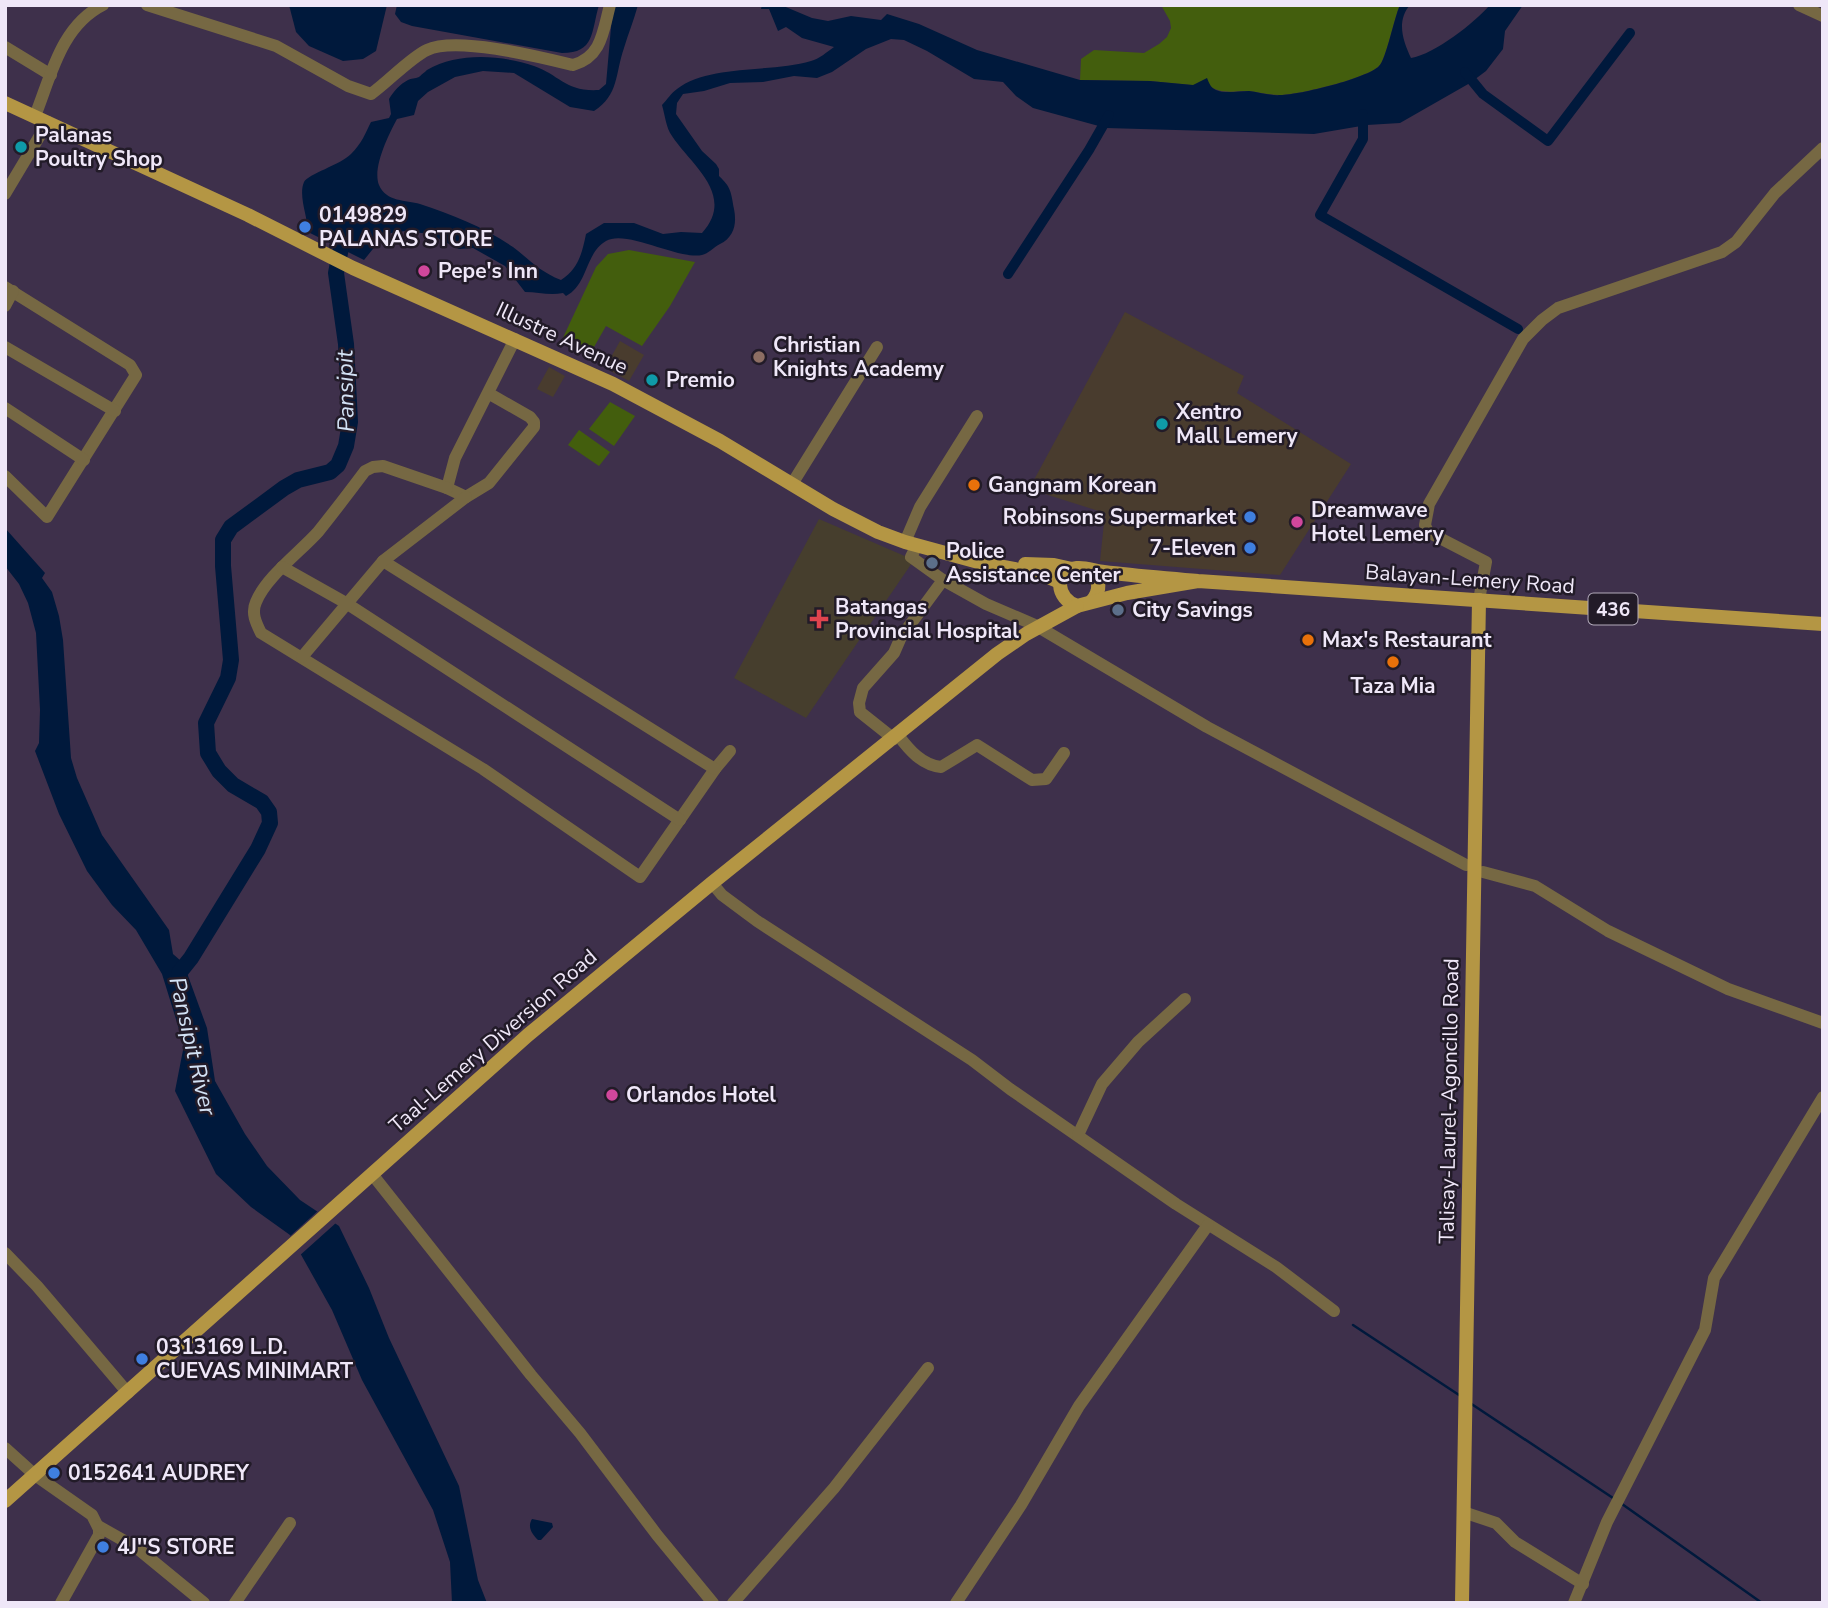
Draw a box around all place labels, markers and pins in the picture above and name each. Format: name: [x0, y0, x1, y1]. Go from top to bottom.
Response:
place label: Palanas Poultry Shop: [35, 121, 163, 173]
marker: Palanas Poultry Shop: [13, 139, 29, 155]
place label: 0149829 PALANAS STORE: [319, 201, 492, 253]
marker: 0149829 PALANAS STORE: [297, 219, 313, 235]
place label: Pepe's Inn: [438, 257, 538, 285]
marker: Pepe's Inn: [416, 263, 432, 279]
place label: Christian Knights Academy: [773, 331, 945, 383]
marker: Christian Knights Academy: [751, 349, 767, 365]
place label: Premio: [666, 366, 735, 394]
marker: Premio: [644, 372, 660, 388]
place label: Xentro Mall Lemery: [1175, 398, 1299, 450]
marker: Xentro Mall Lemery: [1154, 416, 1170, 432]
place label: Gangnam Korean: [988, 471, 1157, 499]
marker: Gangnam Korean: [966, 477, 982, 493]
place label: Dreamwave Hotel Lemery: [1311, 496, 1445, 548]
place label: Robinsons Supermarket: [1003, 503, 1237, 531]
marker: Robinsons Supermarket: [1242, 509, 1258, 525]
marker: Dreamwave Hotel Lemery: [1289, 514, 1305, 530]
place label: 7-Eleven: [1149, 534, 1236, 562]
place label: Police Assistance Center: [946, 537, 1122, 589]
marker: 7-Eleven: [1242, 540, 1258, 556]
marker: Police Assistance Center: [924, 555, 940, 571]
place label: Batangas Provincial Hospital: [835, 593, 1019, 645]
place label: City Savings: [1132, 596, 1253, 624]
marker: City Savings: [1110, 602, 1126, 618]
marker: Batangas Provincial Hospital: [809, 609, 829, 629]
place label: Max's Restaurant: [1322, 626, 1492, 654]
marker: Max's Restaurant: [1300, 632, 1316, 648]
marker: Taza Mia: [1385, 654, 1401, 670]
place label: Taza Mia: [1351, 672, 1435, 700]
place label: Orlandos Hotel: [626, 1081, 776, 1109]
marker: Orlandos Hotel: [604, 1087, 620, 1103]
place label: 0313169 L.D. CUEVAS MINIMART: [156, 1333, 353, 1385]
marker: 0313169 L.D. CUEVAS MINIMART: [134, 1351, 150, 1367]
place label: 0152641 AUDREY: [68, 1459, 250, 1487]
marker: 0152641 AUDREY: [46, 1465, 62, 1481]
place label: 4J''S STORE: [117, 1533, 235, 1561]
marker: 4J''S STORE: [95, 1539, 111, 1555]

